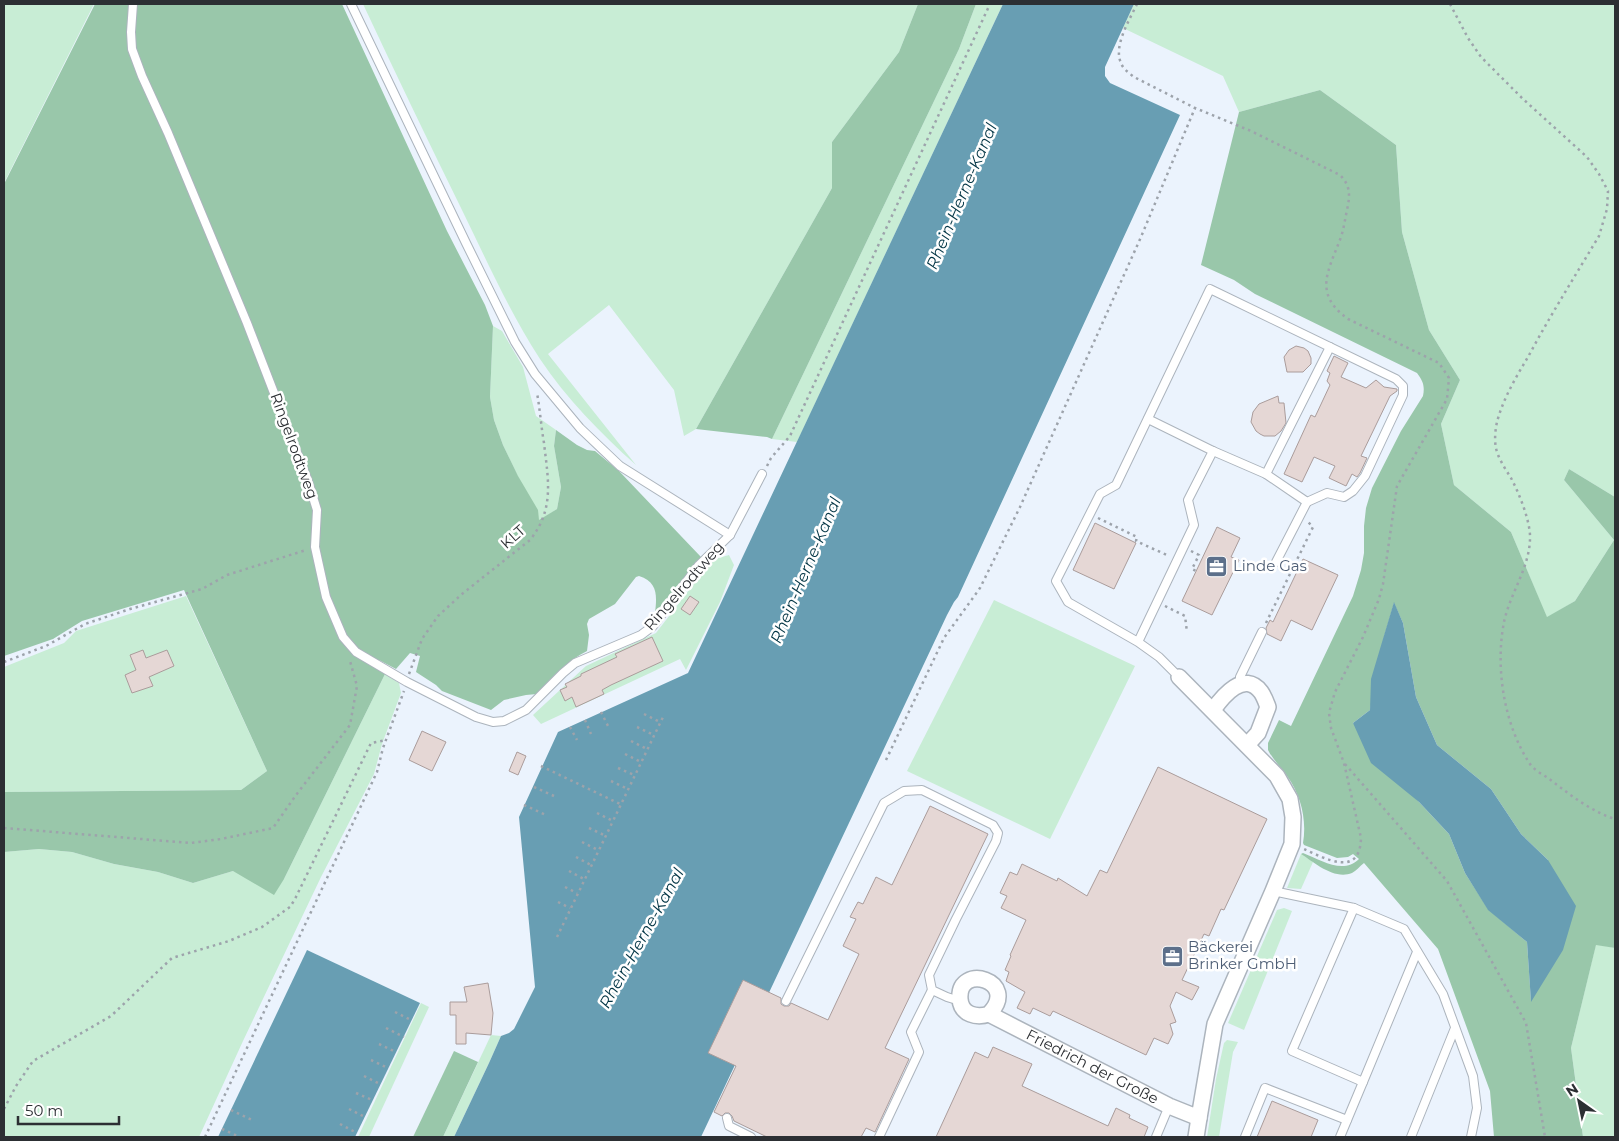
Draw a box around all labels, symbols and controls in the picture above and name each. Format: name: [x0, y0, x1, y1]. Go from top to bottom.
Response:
water label: Rhein-Herne-Kanal: [922, 120, 1001, 272]
street label: Ringelrodtweg: [266, 390, 323, 502]
water label: Rhein-Herne-Kanal: [766, 494, 845, 646]
street label: KLT: [496, 520, 529, 553]
street label: Ringelrodtweg: [640, 537, 728, 634]
office icon: Linde Gas: [1205, 554, 1229, 578]
place label: Linde Gas: [1233, 556, 1307, 575]
water label: Rhein-Herne-Kanal: [595, 864, 688, 1011]
place label: Bäckerei Brinker GmbH: [1188, 937, 1297, 973]
office icon: Bäckerei Brinker GmbH: [1160, 944, 1184, 968]
street label: Friedrich der Große: [1023, 1025, 1162, 1108]
north arrow: [1554, 1076, 1604, 1126]
text: N: [1562, 1079, 1582, 1101]
scale bar: [18, 1094, 119, 1126]
text: 50 m: [25, 1101, 63, 1120]

